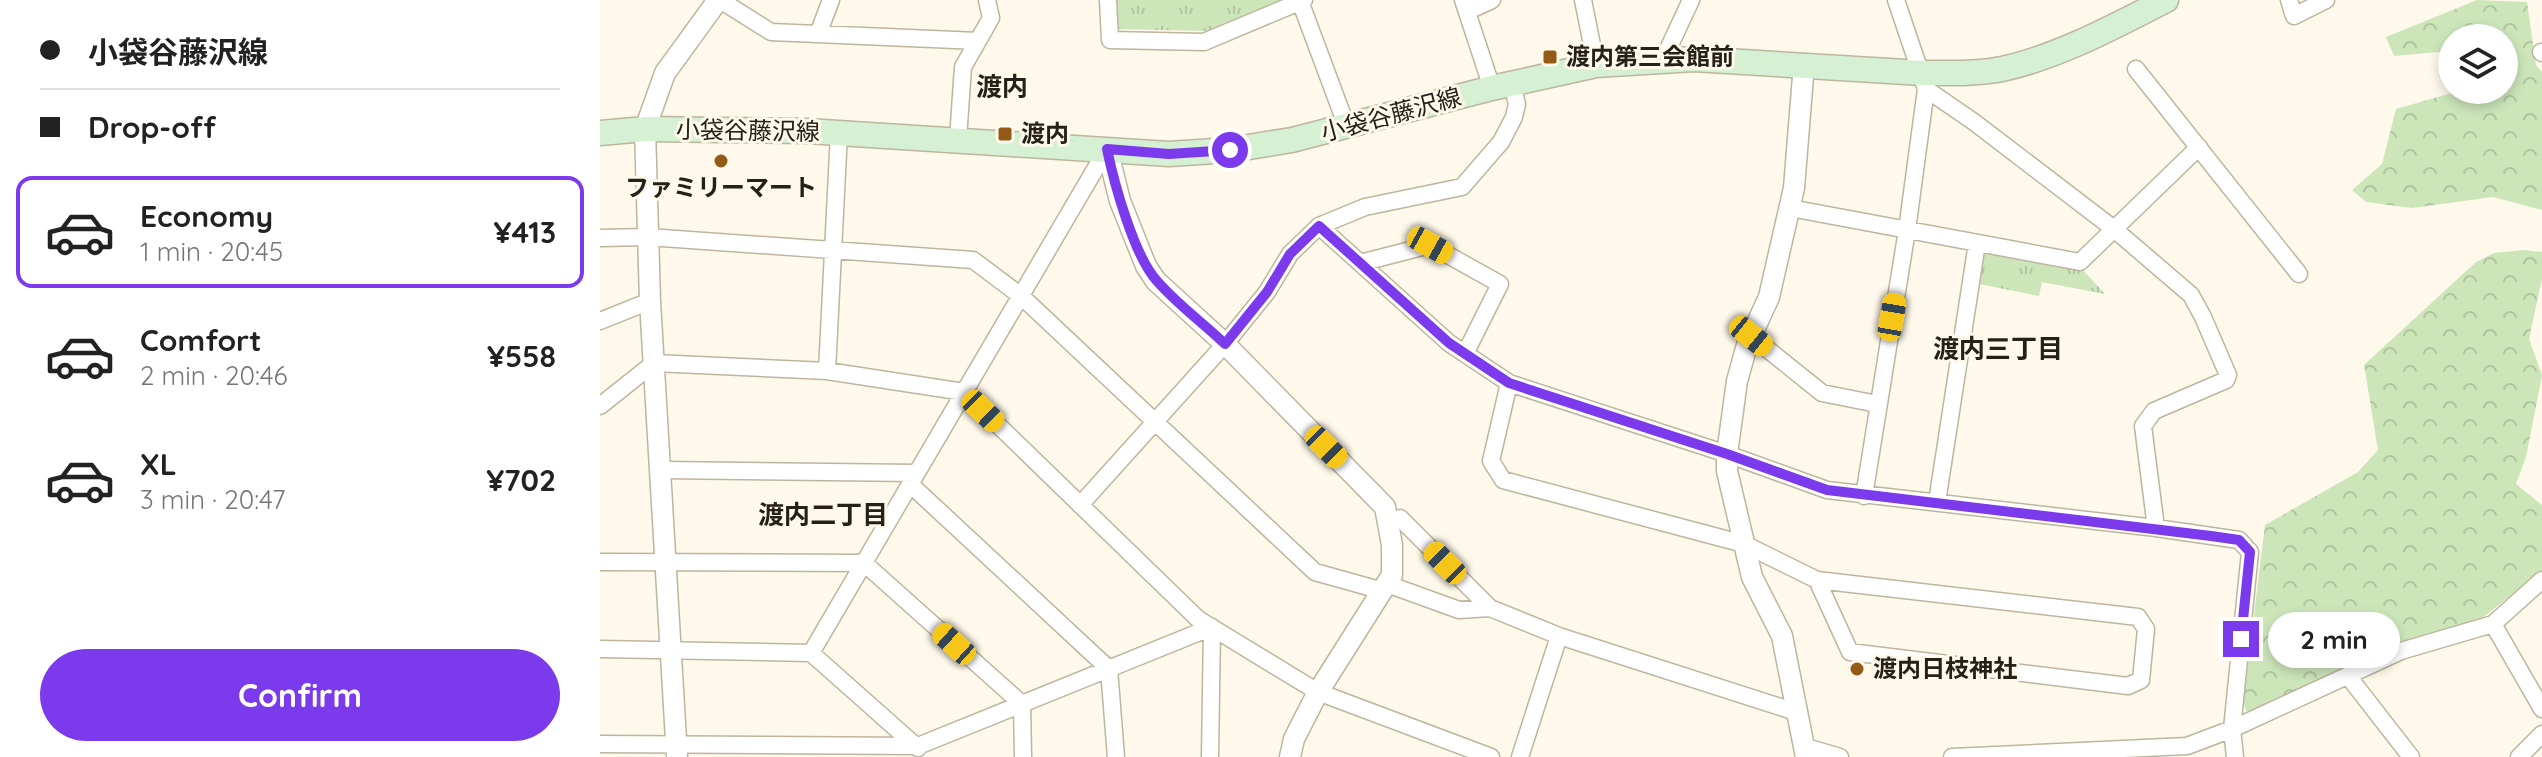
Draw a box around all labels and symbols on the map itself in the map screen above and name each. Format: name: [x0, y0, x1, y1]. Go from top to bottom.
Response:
place label: 渡内第三会館前: [1566, 41, 1734, 71]
marker: 渡内第三会館前: [1541, 48, 1559, 66]
district label: 渡内: [976, 70, 1028, 103]
street label: 小袋谷藤沢線: [1317, 81, 1464, 147]
street label: 小袋谷藤沢線: [676, 114, 820, 146]
place label: 渡内: [1021, 118, 1069, 148]
marker: 渡内: [996, 125, 1014, 143]
route start: [1212, 132, 1248, 168]
marker: ファミリーマート: [712, 152, 730, 170]
place label: ファミリーマート: [625, 172, 817, 202]
car: [1403, 223, 1457, 267]
car: [1876, 291, 1908, 343]
car: [1725, 312, 1777, 360]
district label: 渡内三丁目: [1933, 332, 2063, 365]
car: [957, 386, 1009, 436]
car: [1301, 422, 1351, 472]
district label: 渡内二丁目: [758, 498, 888, 531]
car: [1420, 538, 1470, 588]
callout: 2 min: [2269, 611, 2401, 667]
car: [928, 619, 980, 669]
route end: [2223, 621, 2259, 657]
place label: 渡内日枝神社: [1873, 653, 2017, 683]
marker: 渡内日枝神社: [1848, 660, 1866, 678]

